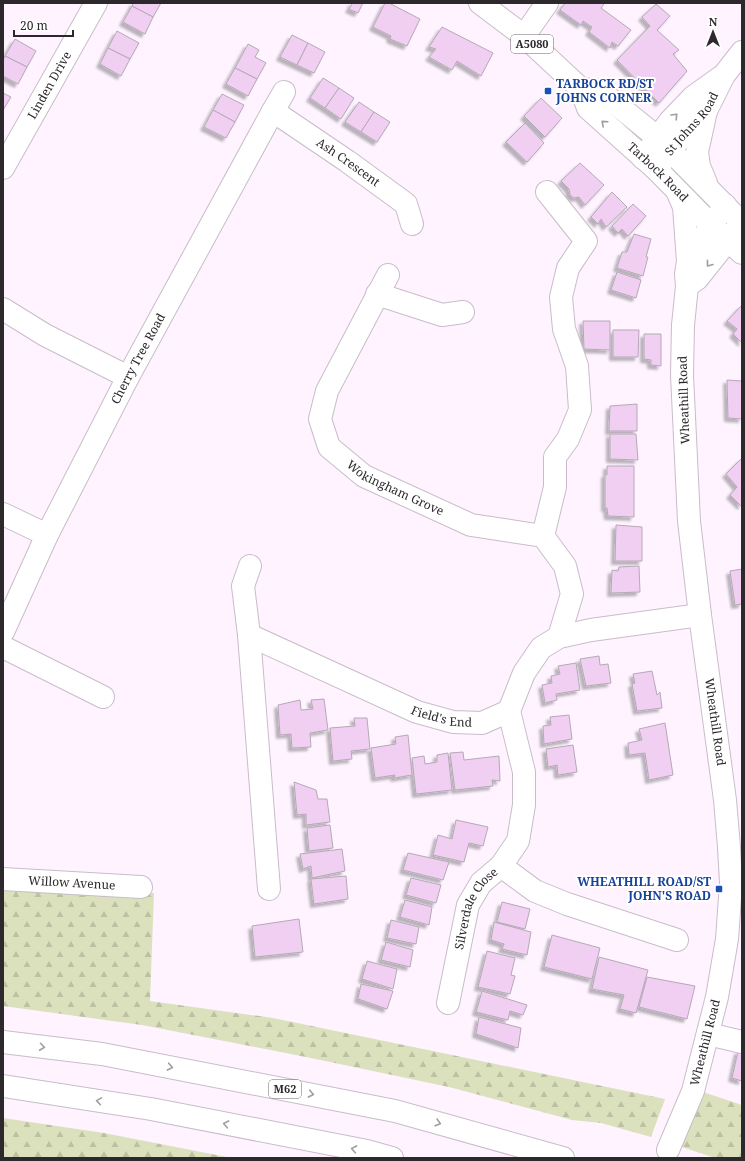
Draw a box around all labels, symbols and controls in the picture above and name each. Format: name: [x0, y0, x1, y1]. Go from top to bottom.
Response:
scale bar: [14, 12, 73, 38]
north arrow: [693, 12, 733, 52]
text: N: [709, 14, 718, 29]
text: 20 m: [20, 17, 48, 34]
road number: A5080: [511, 35, 553, 53]
street label: Linden Drive: [23, 48, 75, 122]
place label: TARBOCK RD/ST JOHNS CORNER: [555, 75, 654, 106]
marker: TARBOCK RD/ST JOHNS CORNER: [543, 86, 553, 96]
street label: St Johns Road: [661, 88, 723, 159]
one-way arrow: [670, 113, 678, 121]
one-way arrow: [601, 120, 609, 127]
street label: Ash Crescent: [313, 134, 383, 190]
street label: Tarbock Road: [624, 138, 693, 206]
one-way arrow: [707, 260, 714, 267]
street label: Cherry Tree Road: [107, 310, 169, 407]
street label: Wheathill Road: [673, 355, 694, 445]
street label: Wokingham Grove: [343, 456, 447, 519]
street label: Wheathill Road: [701, 677, 730, 768]
street label: Field's End: [408, 701, 473, 731]
street label: Silverdale Close: [450, 863, 501, 951]
street label: Willow Avenue: [28, 871, 116, 894]
place label: WHEATHILL ROAD/ST JOHN'S ROAD: [577, 873, 711, 904]
marker: WHEATHILL ROAD/ST JOHN'S ROAD: [714, 884, 724, 894]
street label: Wheathill Road: [686, 997, 724, 1088]
one-way arrow: [39, 1042, 45, 1051]
one-way arrow: [167, 1062, 173, 1071]
road number: M62: [269, 1080, 301, 1098]
one-way arrow: [308, 1090, 314, 1098]
one-way arrow: [95, 1097, 102, 1106]
one-way arrow: [434, 1118, 441, 1127]
one-way arrow: [223, 1120, 230, 1128]
one-way arrow: [351, 1145, 357, 1153]

